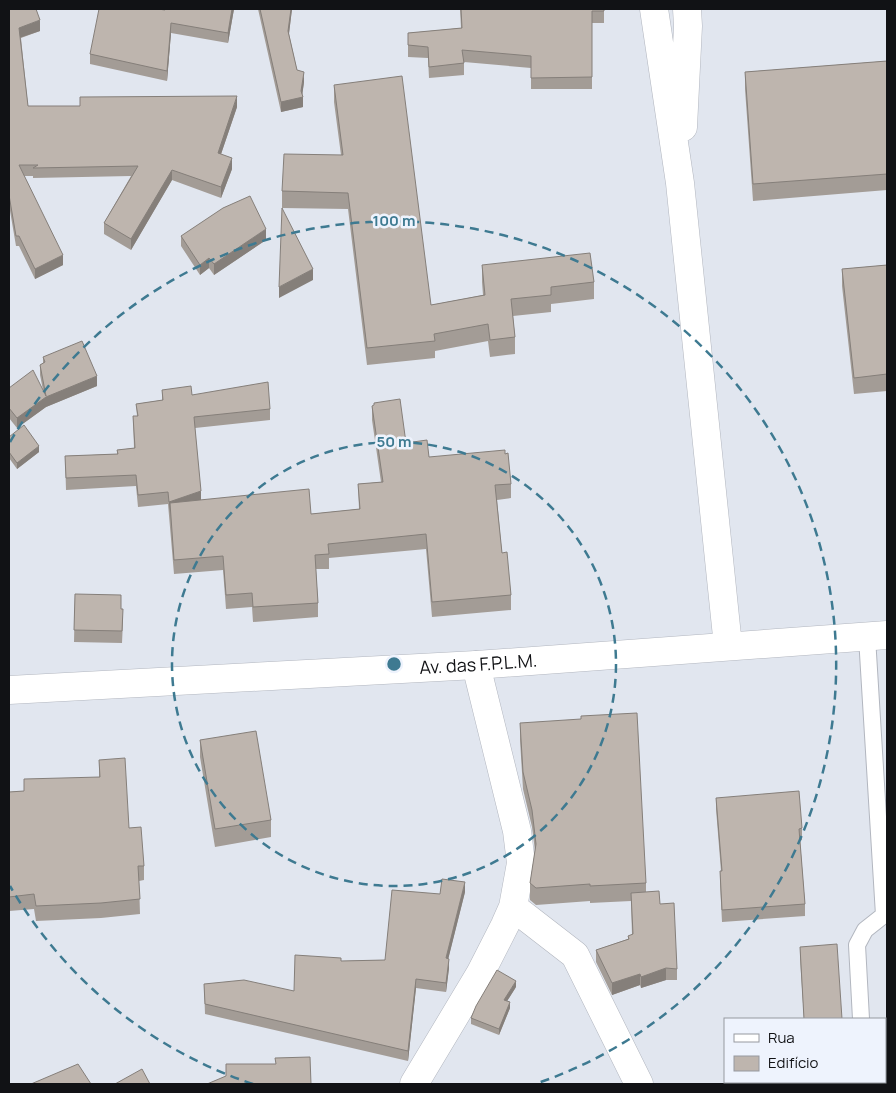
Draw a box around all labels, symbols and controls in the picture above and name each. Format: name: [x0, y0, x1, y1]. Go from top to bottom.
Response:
text: 100 m: [373, 210, 415, 231]
text: 50 m: [376, 431, 412, 452]
street label: Av. das F.P.L.M.: [419, 648, 538, 679]
centre of rings: [385, 655, 403, 673]
legend: [724, 1018, 886, 1083]
text: Rua: [768, 1027, 795, 1048]
text: Edifício: [768, 1052, 819, 1073]

